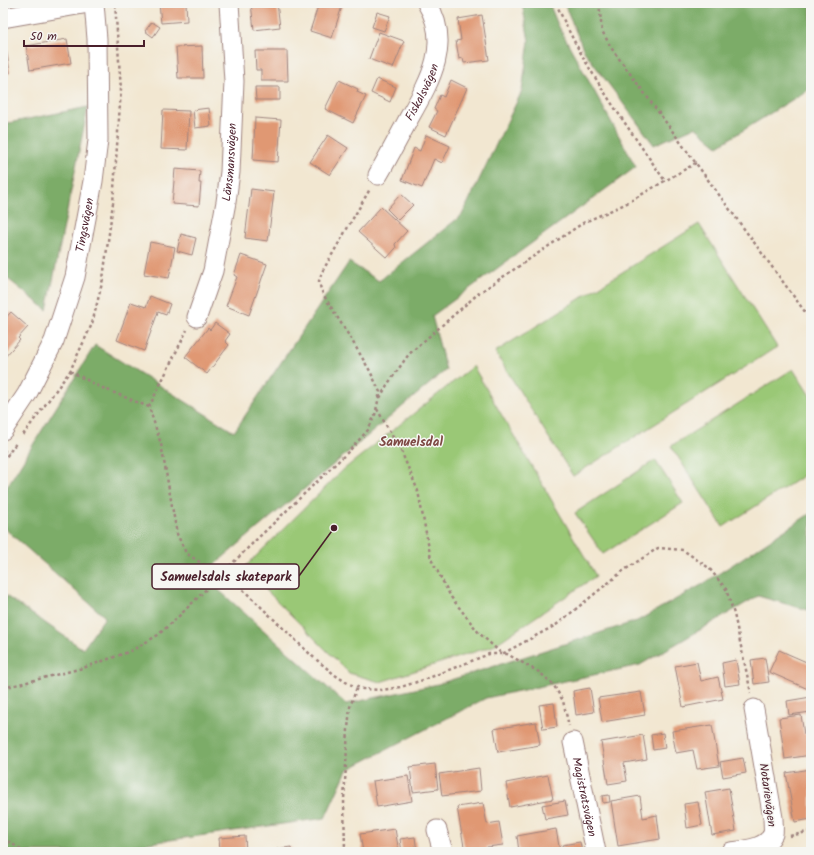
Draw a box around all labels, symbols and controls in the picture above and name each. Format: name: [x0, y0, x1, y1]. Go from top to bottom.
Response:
scale bar: [24, 22, 144, 48]
text: 50 m: [30, 27, 57, 46]
street label: Fiskalsvägen: [400, 61, 444, 125]
street label: Länsmansvägen: [217, 122, 242, 203]
street label: Tingsvägen: [71, 196, 100, 254]
district label: Samuelsdal: [379, 432, 443, 453]
callout: Samuelsdals skatepark: [152, 564, 299, 589]
text: Samuelsdals skatepark: [161, 567, 292, 588]
street label: Magistratsvägen: [566, 755, 602, 839]
street label: Notarievägen: [754, 762, 781, 828]

